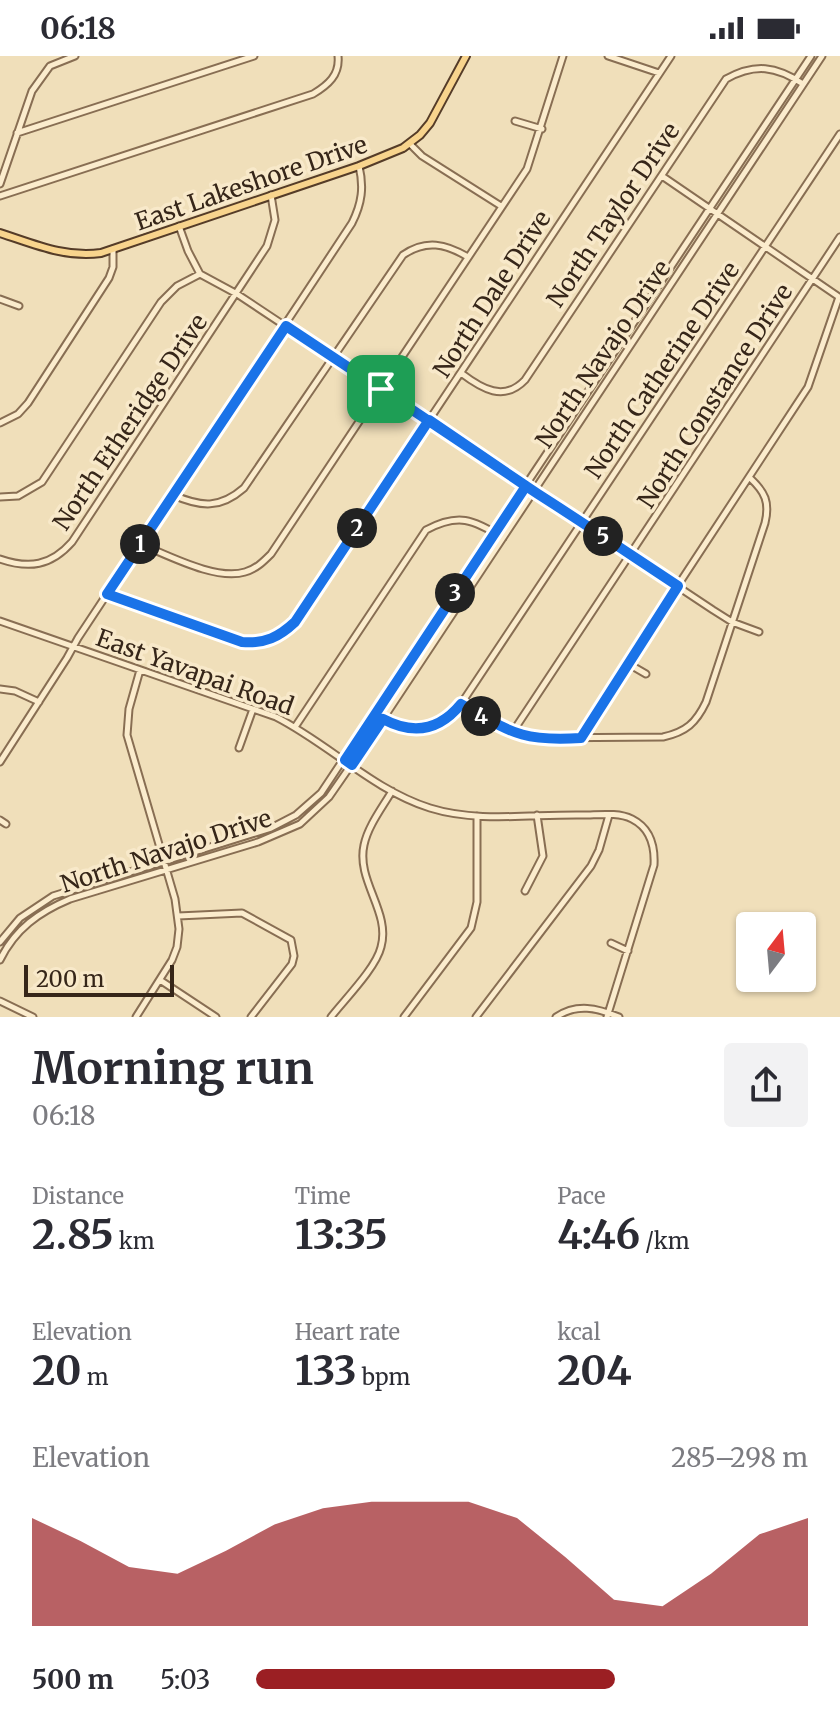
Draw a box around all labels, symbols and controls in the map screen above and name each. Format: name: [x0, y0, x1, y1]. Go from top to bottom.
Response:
text: 06:18: [40, 9, 116, 47]
street label: North Taylor Drive: [540, 117, 686, 313]
street label: East Lakeshore Drive: [131, 129, 371, 237]
street label: North Dale Drive: [426, 205, 558, 383]
street label: North Navajo Drive: [529, 254, 677, 454]
street label: North Catherine Drive: [578, 256, 746, 484]
street label: North Constance Drive: [631, 278, 799, 514]
street label: North Etheridge Drive: [46, 308, 214, 536]
pin: [347, 355, 415, 423]
icon: arrive: [359, 367, 403, 411]
pin: 2: [337, 508, 377, 548]
text: 2: [351, 514, 363, 542]
pin: 5: [583, 516, 623, 556]
text: 5: [597, 522, 609, 550]
pin: 1: [120, 524, 160, 564]
text: 1: [135, 530, 145, 558]
pin: 3: [435, 573, 475, 613]
text: 3: [449, 579, 461, 607]
street label: East Yavapai Road: [92, 622, 298, 722]
pin: 4: [461, 696, 501, 736]
text: 4: [474, 702, 488, 730]
street label: North Navajo Drive: [57, 802, 275, 900]
north arrow: [736, 912, 816, 992]
map controls: [736, 912, 816, 992]
scale bar: [24, 961, 174, 997]
text: 200 m: [36, 965, 104, 993]
text: Morning run: [32, 1041, 314, 1096]
button: share: [724, 1043, 808, 1127]
text: 06:18: [32, 1099, 95, 1132]
text: Distance: [32, 1182, 124, 1210]
text: Time: [295, 1182, 350, 1210]
text: Pace: [557, 1182, 605, 1210]
text: 2.85: [32, 1210, 114, 1260]
text: 13:35: [295, 1210, 388, 1260]
text: 4:46: [557, 1210, 640, 1260]
text: km: [114, 1227, 155, 1255]
text: /km: [640, 1227, 690, 1255]
text: Elevation: [32, 1318, 132, 1346]
text: Heart rate: [295, 1318, 400, 1346]
text: kcal: [557, 1318, 601, 1346]
text: 20: [32, 1346, 81, 1396]
text: 133: [295, 1346, 357, 1396]
text: 204: [557, 1346, 632, 1396]
text: m: [81, 1363, 109, 1391]
text: bpm: [357, 1363, 410, 1391]
text: Elevation: [32, 1441, 150, 1474]
text: 285–298 m: [671, 1441, 808, 1474]
text: 500 m: [32, 1663, 114, 1696]
text: 5:03: [160, 1663, 210, 1696]

